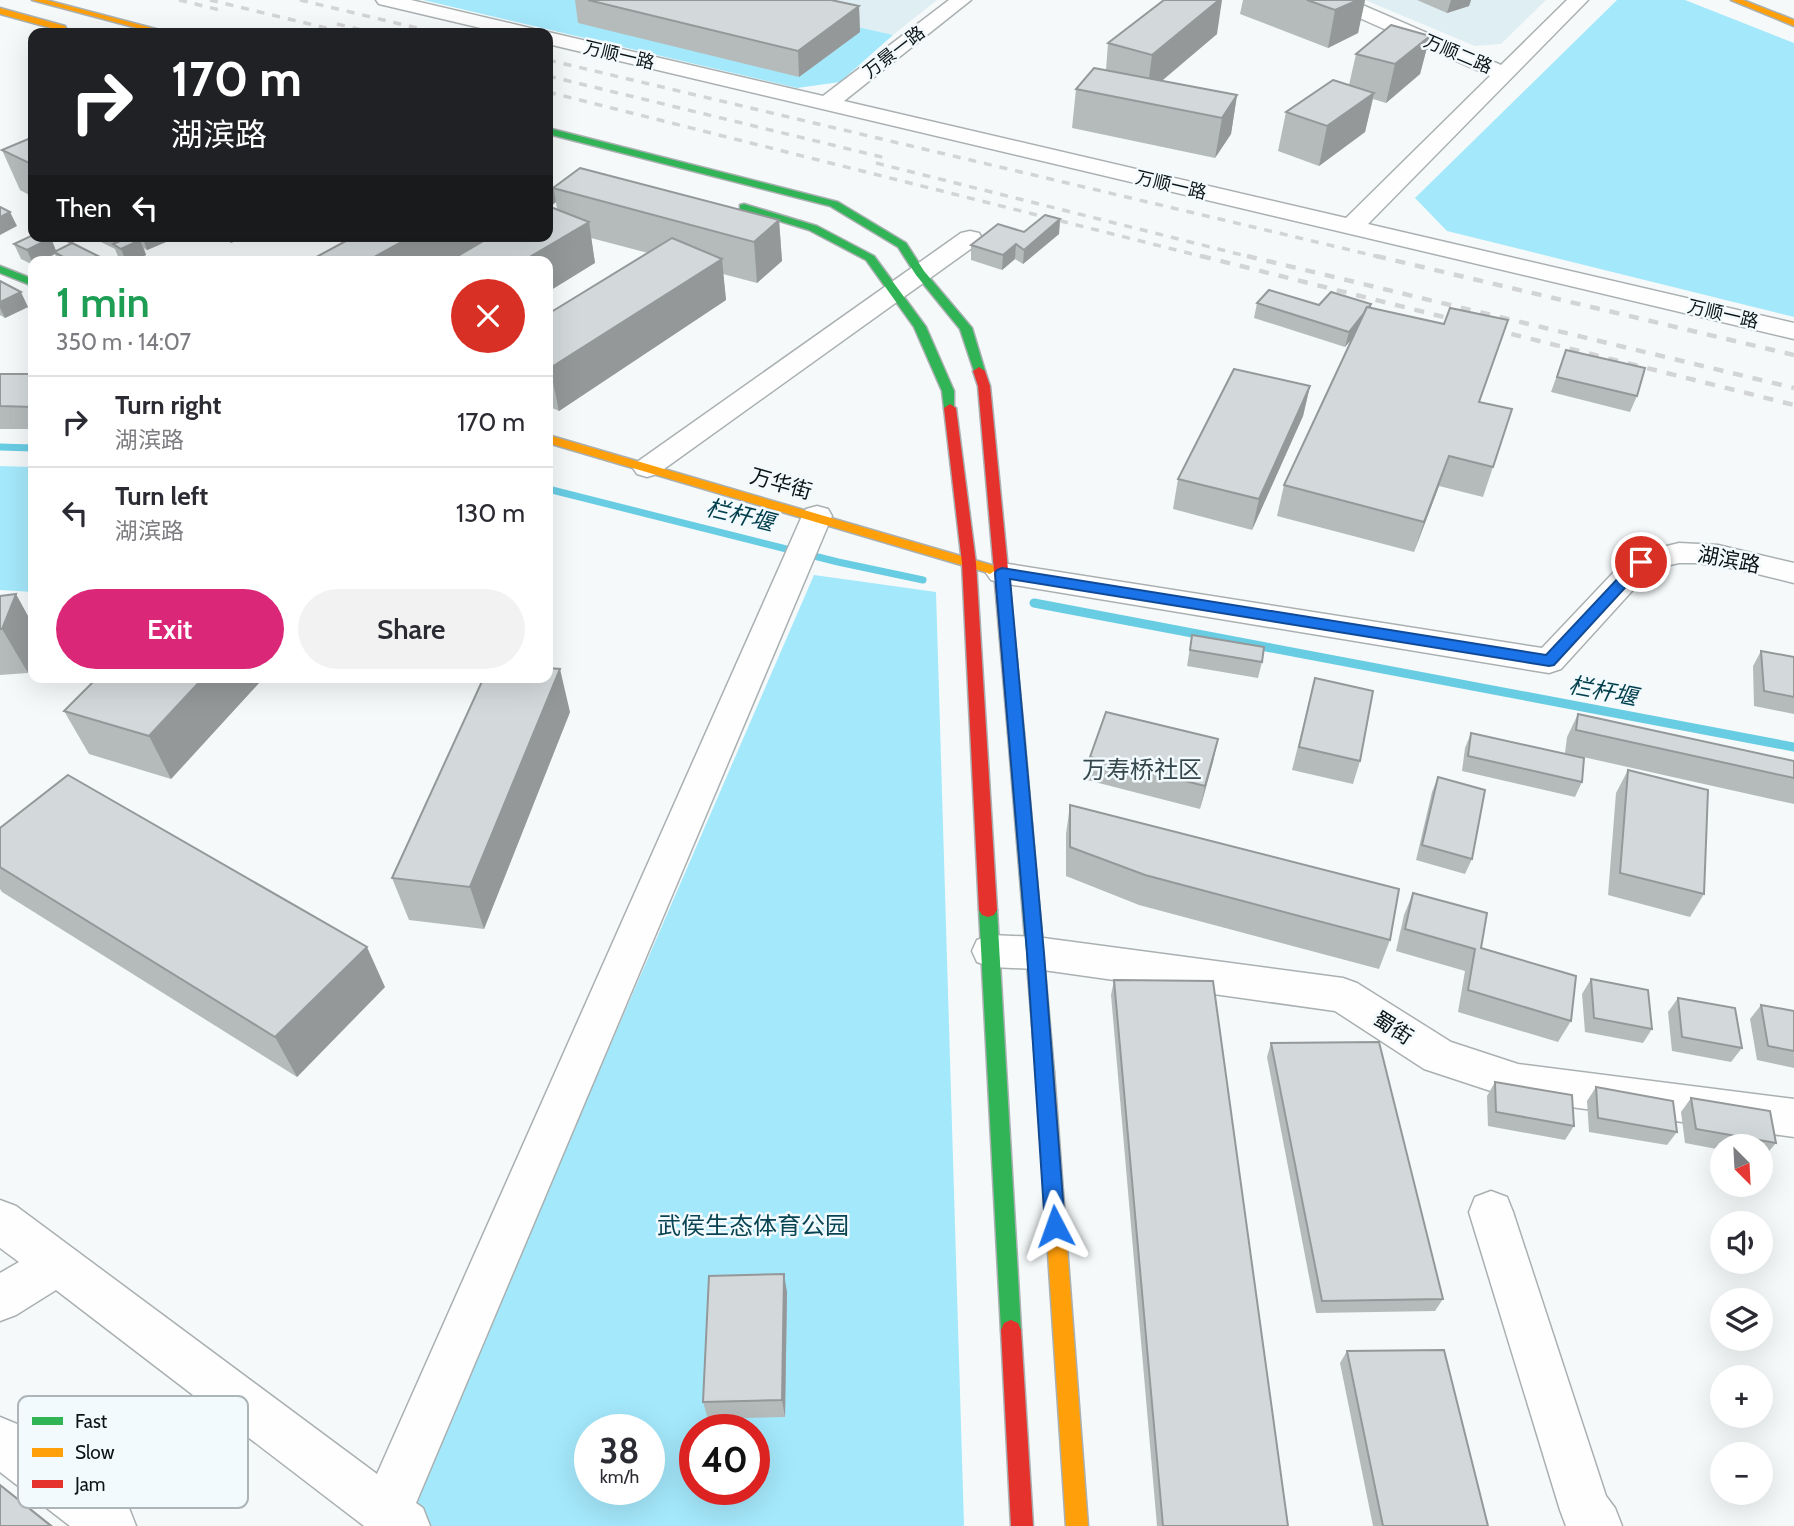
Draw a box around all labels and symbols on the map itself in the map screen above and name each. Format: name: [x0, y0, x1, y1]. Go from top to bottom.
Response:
street label: 万景一路: [859, 21, 929, 83]
street label: 万顺二路: [1421, 30, 1495, 78]
street label: 万顺一路: [581, 36, 657, 74]
street label: 万顺一路: [1133, 166, 1209, 204]
street label: 万顺一路: [1685, 295, 1761, 333]
street label: 万华街: [747, 463, 815, 504]
water label: 栏杆堰: [703, 493, 781, 538]
pin: [1611, 532, 1671, 592]
street label: 湖滨路: [1696, 541, 1762, 578]
water label: 栏杆堰: [1566, 671, 1643, 712]
district label: 万寿桥社区: [1082, 755, 1202, 784]
street label: 蜀街: [1369, 1006, 1418, 1050]
north arrow: [1710, 1134, 1773, 1197]
position arrow: [1018, 1189, 1092, 1263]
park label: 武侯生态体育公园: [657, 1211, 849, 1240]
legend: [18, 1396, 248, 1508]
text: Fast: [75, 1410, 108, 1433]
speed limit sign: 40: [679, 1414, 770, 1505]
text: Slow: [75, 1441, 115, 1464]
text: Jam: [74, 1473, 105, 1496]

